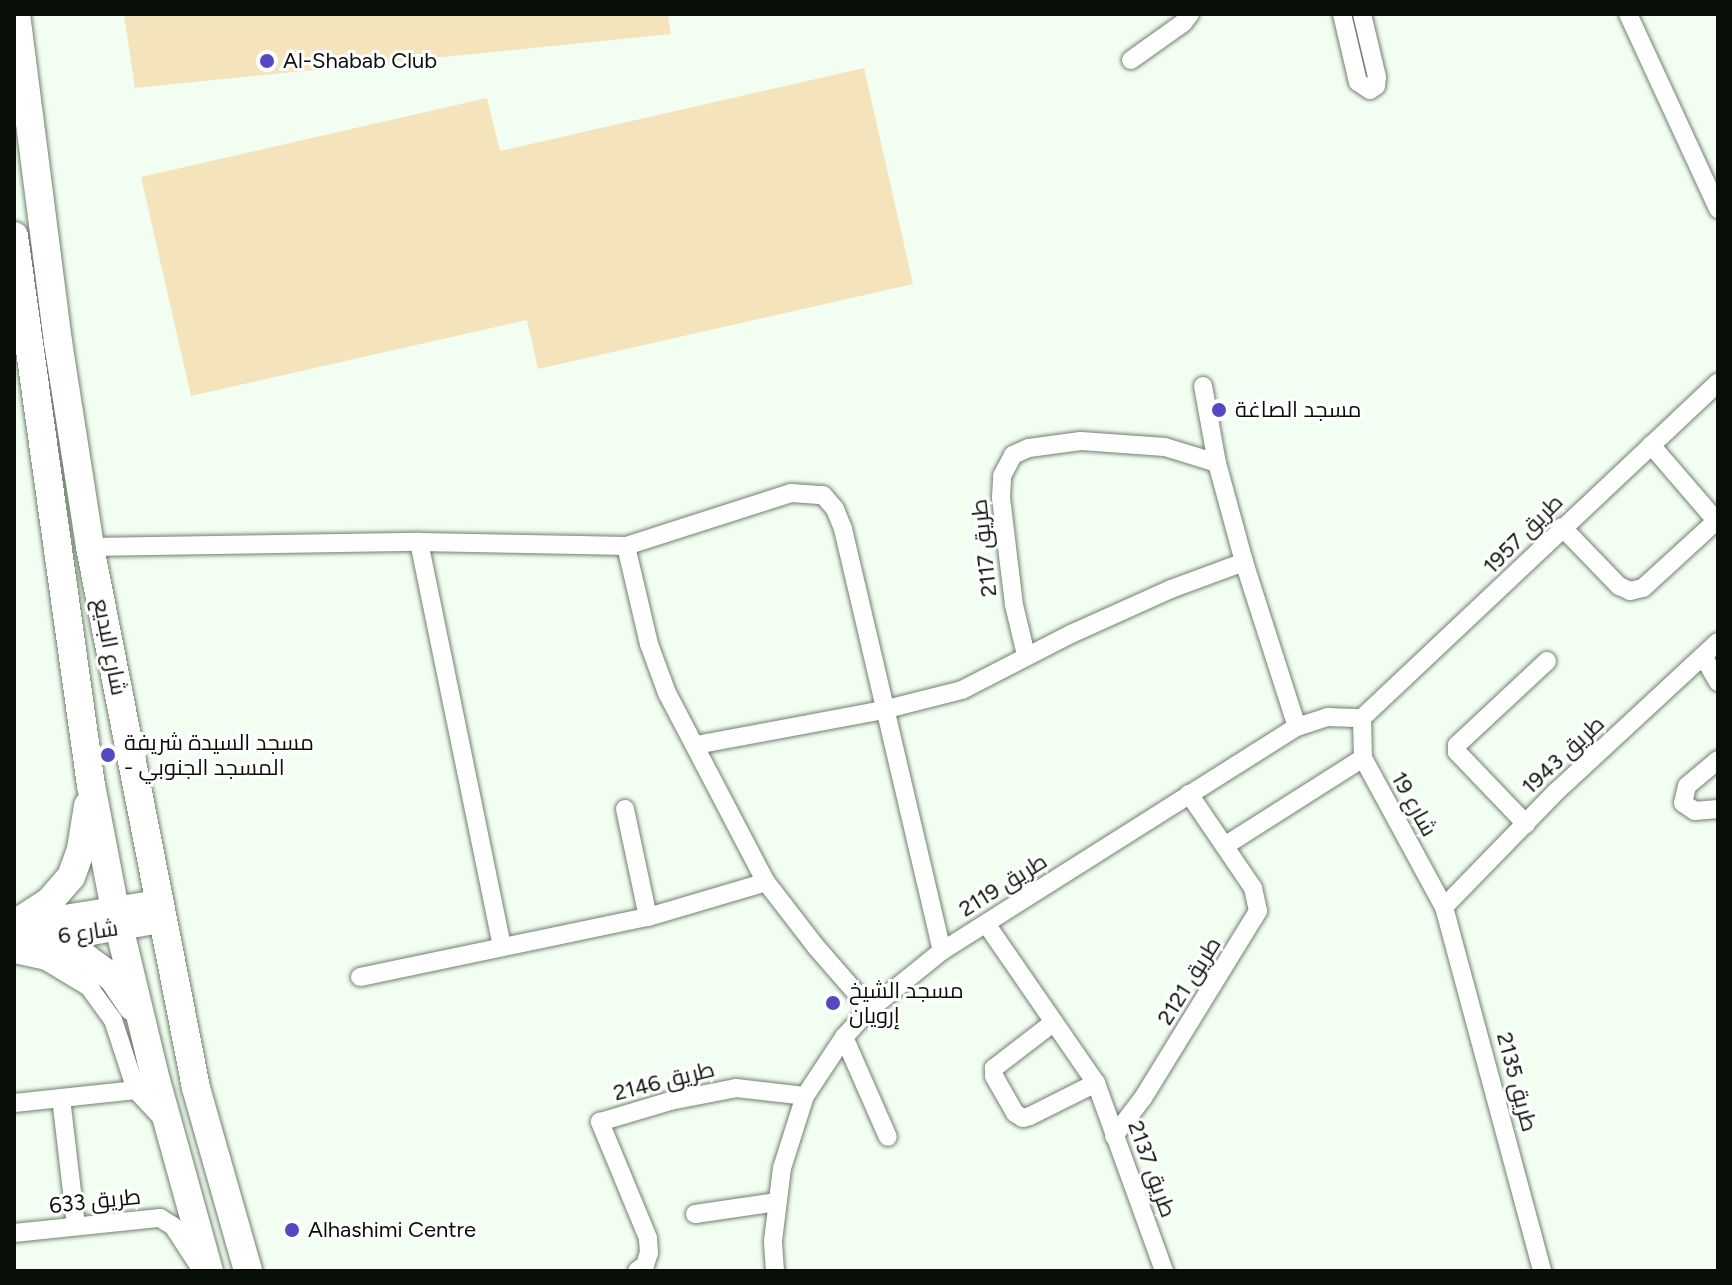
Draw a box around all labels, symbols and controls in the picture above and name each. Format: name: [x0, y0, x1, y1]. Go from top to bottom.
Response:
place label: Al-Shabab Club: [283, 48, 437, 74]
marker: Al-Shabab Club: [258, 52, 276, 70]
place label: مسجد الصاغة: [1235, 397, 1361, 423]
marker: مسجد الصاغة: [1210, 401, 1228, 419]
street label: طريق 1957: [1478, 489, 1568, 579]
street label: طريق 2117: [966, 498, 1002, 598]
street label: شارع البديع: [88, 596, 132, 698]
street label: طريق 1943: [1516, 710, 1610, 800]
place label: مسجد السيدة شريفة - المسجد الجنوبي: [124, 729, 314, 780]
marker: مسجد السيدة شريفة - المسجد الجنوبي: [99, 746, 117, 764]
street label: شارع 19: [1386, 767, 1442, 841]
street label: طريق 2119: [954, 848, 1052, 922]
street label: شارع 6: [56, 915, 120, 949]
street label: طريق 2121: [1152, 932, 1226, 1030]
place label: مسجد الشيخ إرويان: [849, 977, 964, 1028]
marker: مسجد الشيخ إرويان: [824, 994, 842, 1012]
street label: طريق 2135: [1491, 1029, 1543, 1135]
street label: طريق 2146: [611, 1056, 717, 1106]
street label: طريق 2137: [1122, 1117, 1182, 1221]
street label: طريق 633: [48, 1183, 142, 1219]
place label: Alhashimi Centre: [308, 1217, 476, 1243]
marker: Alhashimi Centre: [283, 1221, 301, 1239]

